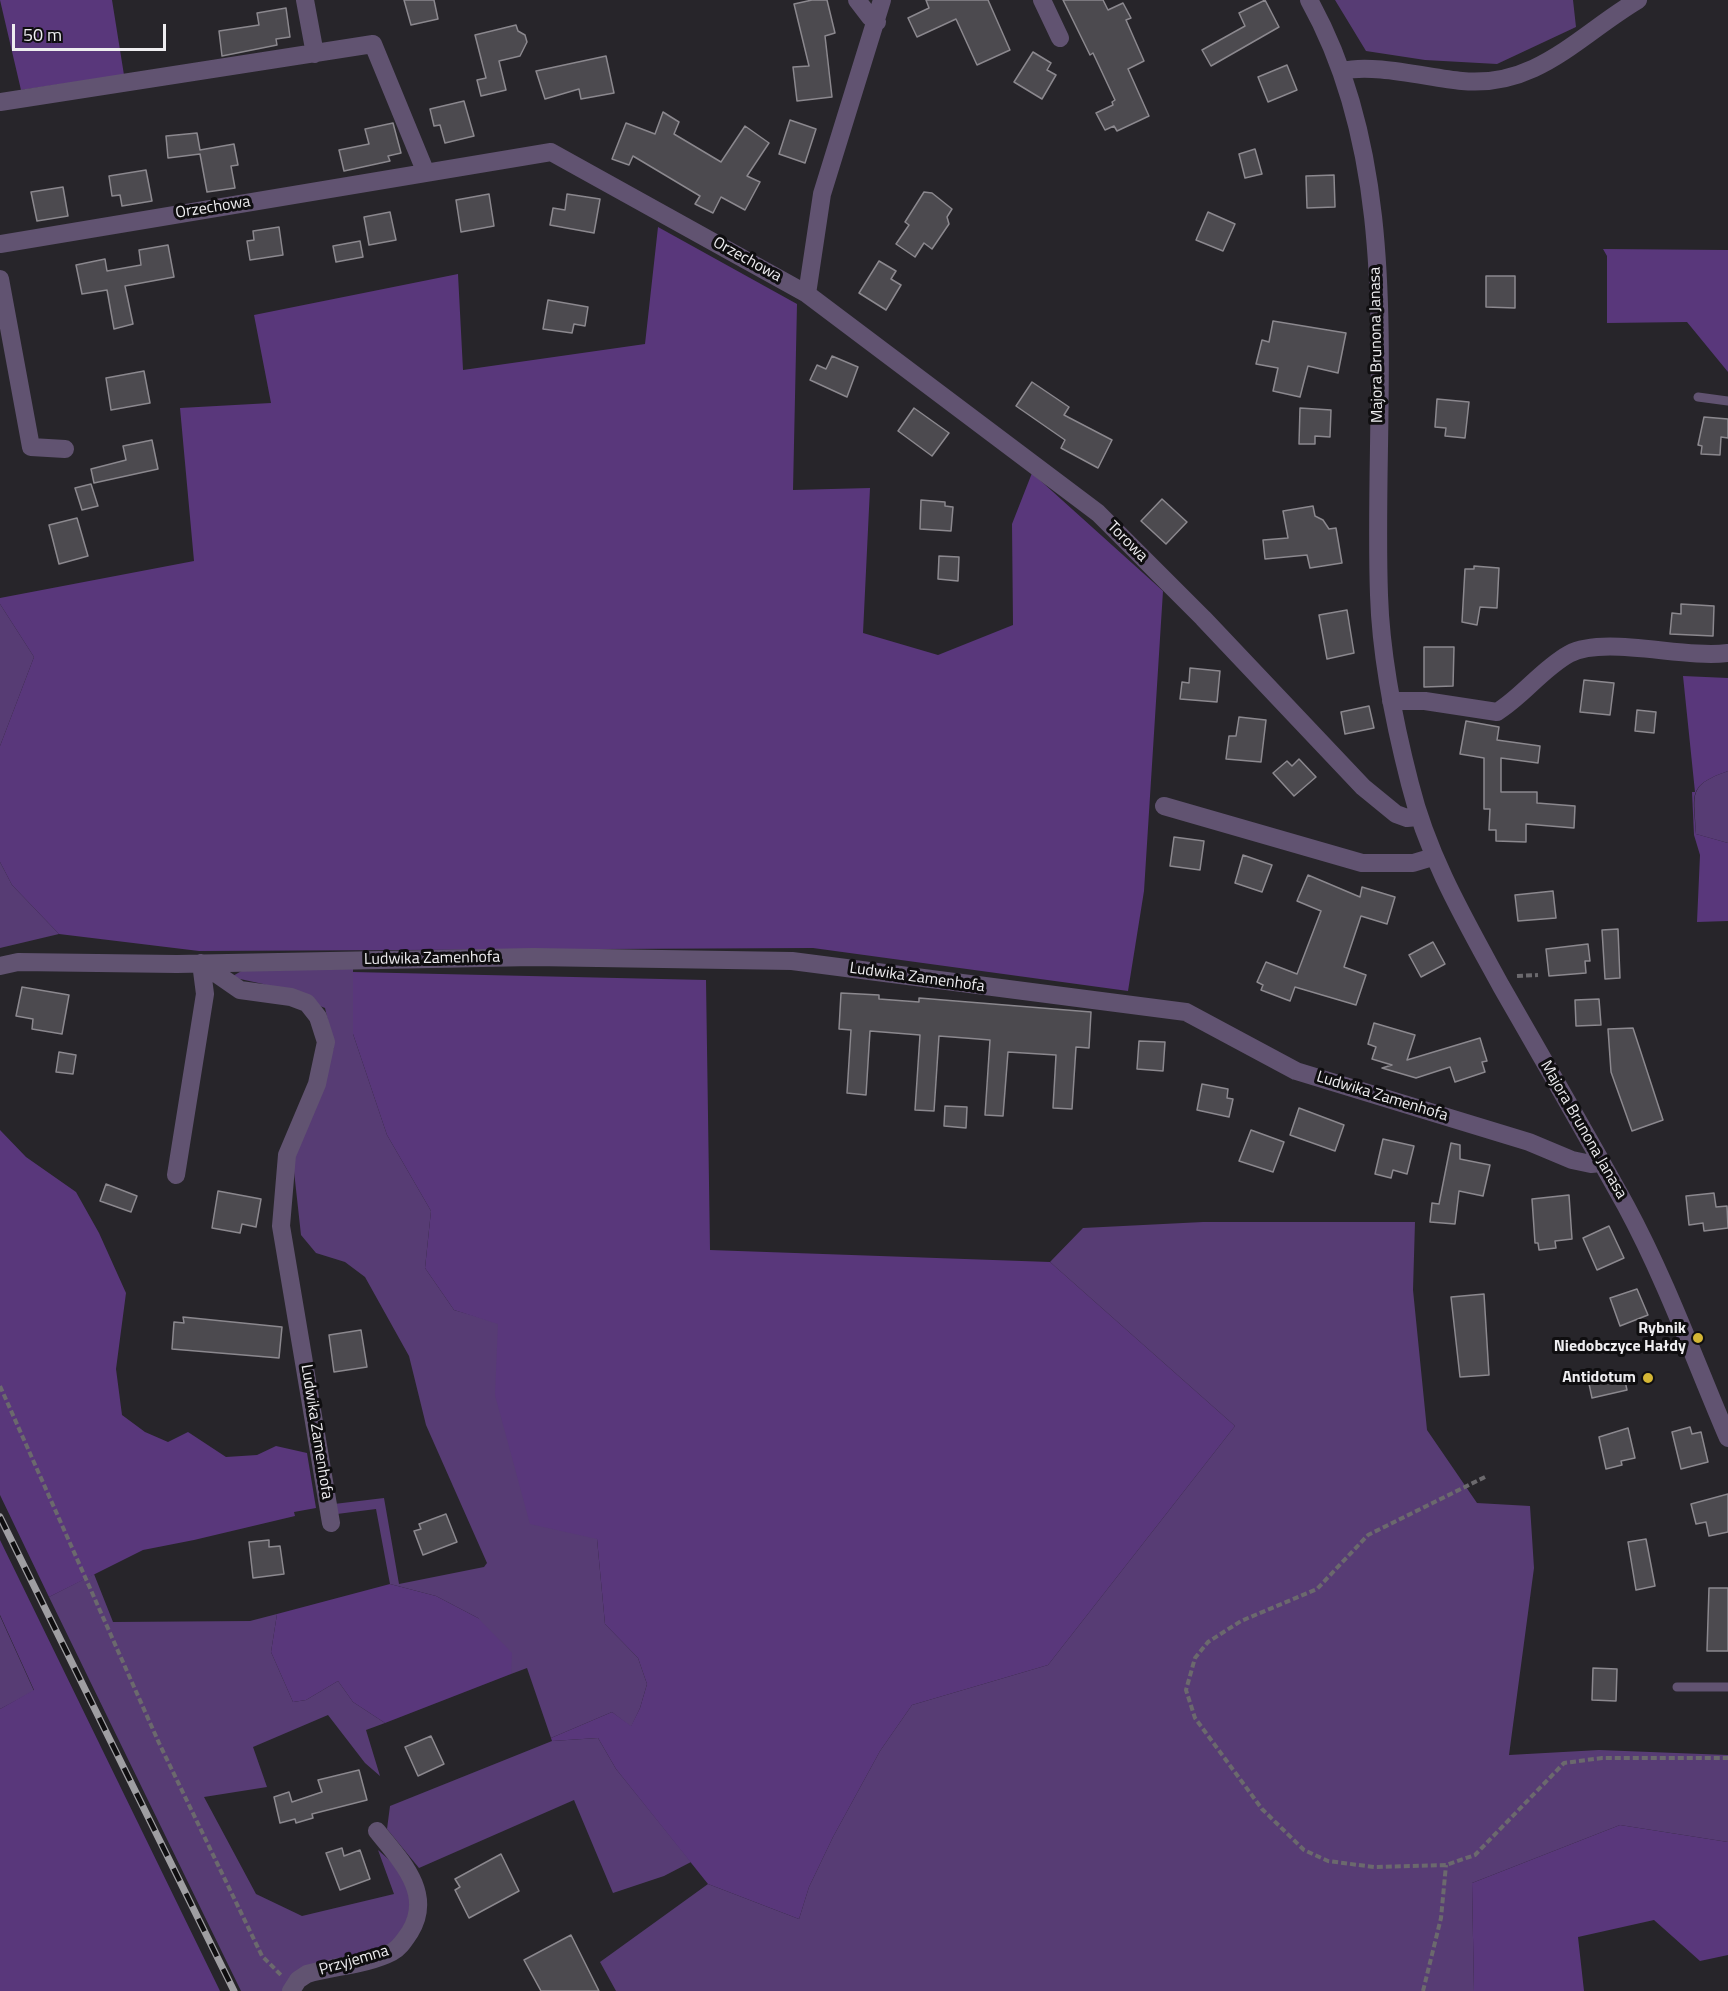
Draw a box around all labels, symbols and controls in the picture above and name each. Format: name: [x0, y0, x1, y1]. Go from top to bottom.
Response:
scale bar: [15, 12, 170, 50]
text: 50 m: [23, 21, 62, 48]
street label: Orzechowa: [174, 193, 252, 223]
street label: Orzechowa: [709, 233, 785, 287]
street label: Majora Brunona Janasa: [1366, 267, 1388, 423]
street label: Torowa: [1103, 518, 1151, 566]
street label: Ludwika Zamenhofa: [364, 948, 500, 970]
street label: Ludwika Zamenhofa: [848, 959, 986, 997]
street label: Majora Brunona Janasa: [1536, 1058, 1630, 1202]
street label: Ludwika Zamenhofa: [1314, 1068, 1450, 1126]
place label: Rybnik Niedobczyce Hałdy: [1554, 1319, 1686, 1357]
marker: Rybnik Niedobczyce Hałdy: [1691, 1331, 1705, 1345]
street label: Ludwika Zamenhofa: [296, 1363, 336, 1501]
place label: Antidotum: [1562, 1368, 1636, 1388]
marker: Antidotum: [1641, 1371, 1655, 1385]
street label: Przyjemna: [317, 1942, 391, 1980]

